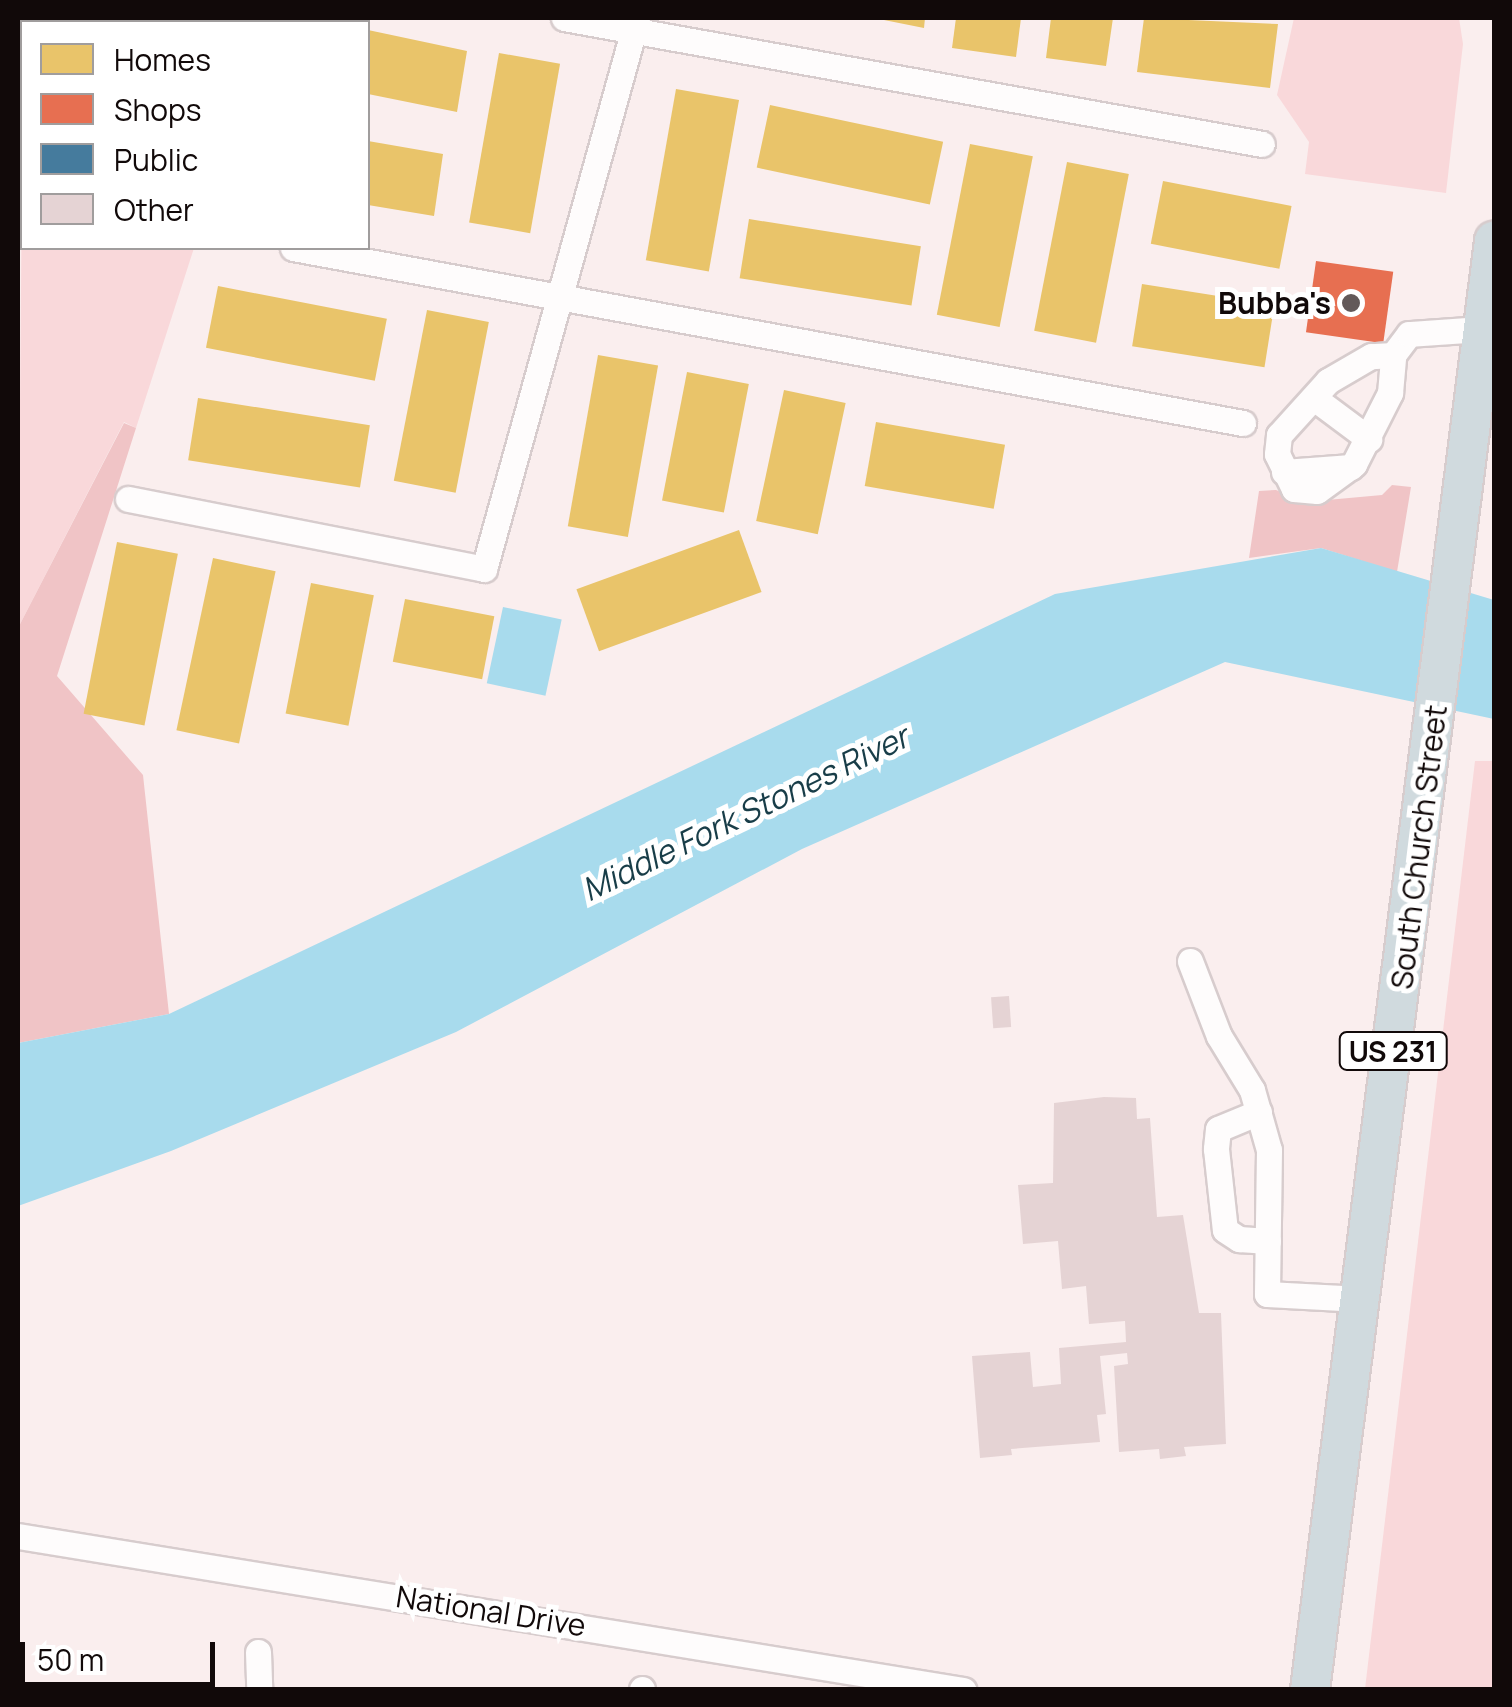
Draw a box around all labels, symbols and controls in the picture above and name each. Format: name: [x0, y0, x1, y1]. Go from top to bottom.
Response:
legend: [20, 20, 370, 250]
text: Homes: [114, 39, 211, 80]
text: Shops: [114, 89, 201, 130]
text: Public: [114, 139, 198, 180]
text: Other: [114, 189, 194, 230]
place label: Bubba's: [1218, 285, 1331, 321]
marker: Bubba's: [1340, 292, 1362, 314]
street label: South Church Street: [1384, 703, 1454, 991]
water label: Middle Fork Stones River: [576, 717, 914, 909]
road number: US 231: [1338, 1028, 1448, 1074]
street label: National Drive: [394, 1578, 588, 1644]
scale bar: [25, 1622, 220, 1684]
text: 50 m: [37, 1639, 104, 1680]

